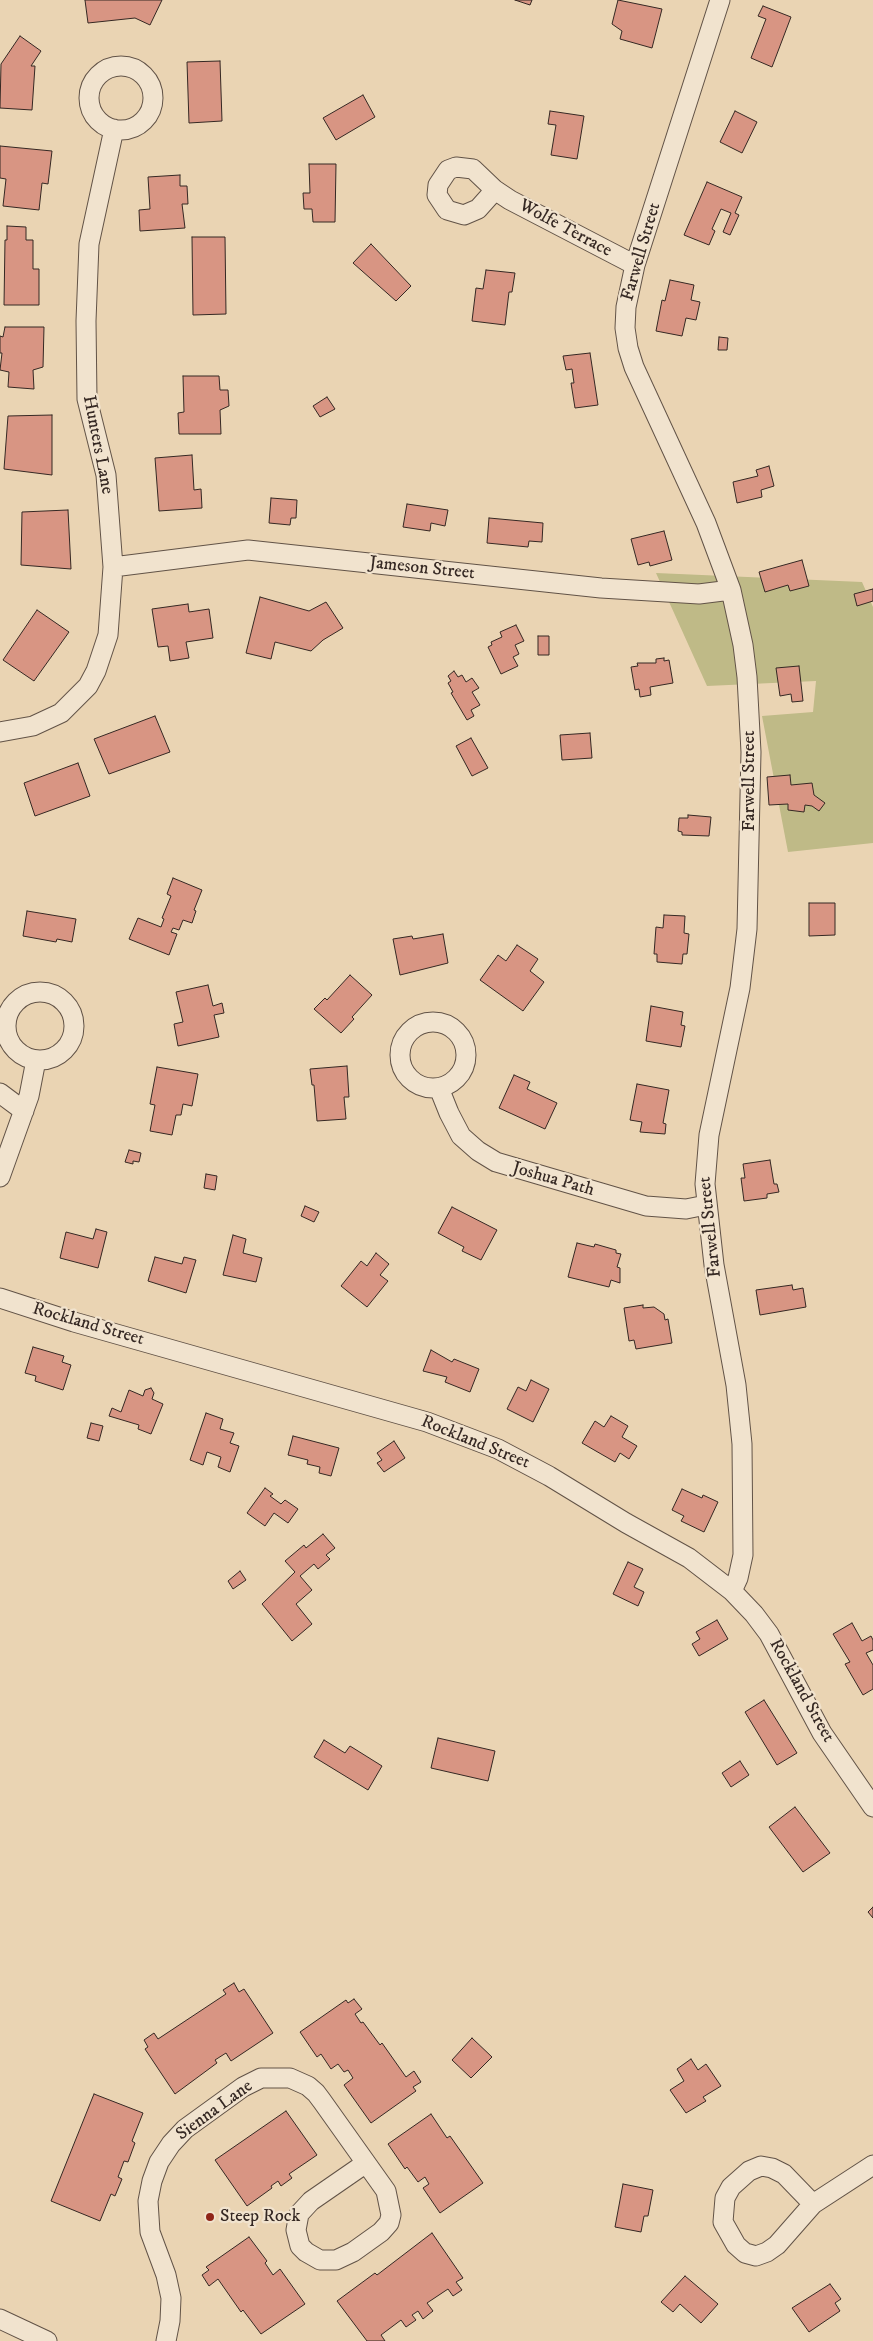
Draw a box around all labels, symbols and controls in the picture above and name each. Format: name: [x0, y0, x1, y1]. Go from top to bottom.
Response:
street label: Wolfe Terrace: [515, 195, 615, 263]
street label: Farwell Street: [618, 200, 666, 304]
street label: Hunters Lane: [77, 394, 117, 496]
street label: Jameson Street: [368, 553, 476, 585]
street label: Farwell Street: [739, 730, 761, 832]
street label: Joshua Path: [509, 1158, 597, 1202]
street label: Farwell Street: [695, 1176, 727, 1278]
street label: Rockland Street: [30, 1299, 146, 1351]
street label: Rockland Street: [418, 1411, 532, 1475]
street label: Rockland Street: [764, 1635, 838, 1747]
street label: Sienna Lane: [173, 2076, 257, 2146]
place label: Steep Rock: [220, 2206, 300, 2228]
marker: Steep Rock: [204, 2211, 216, 2223]

